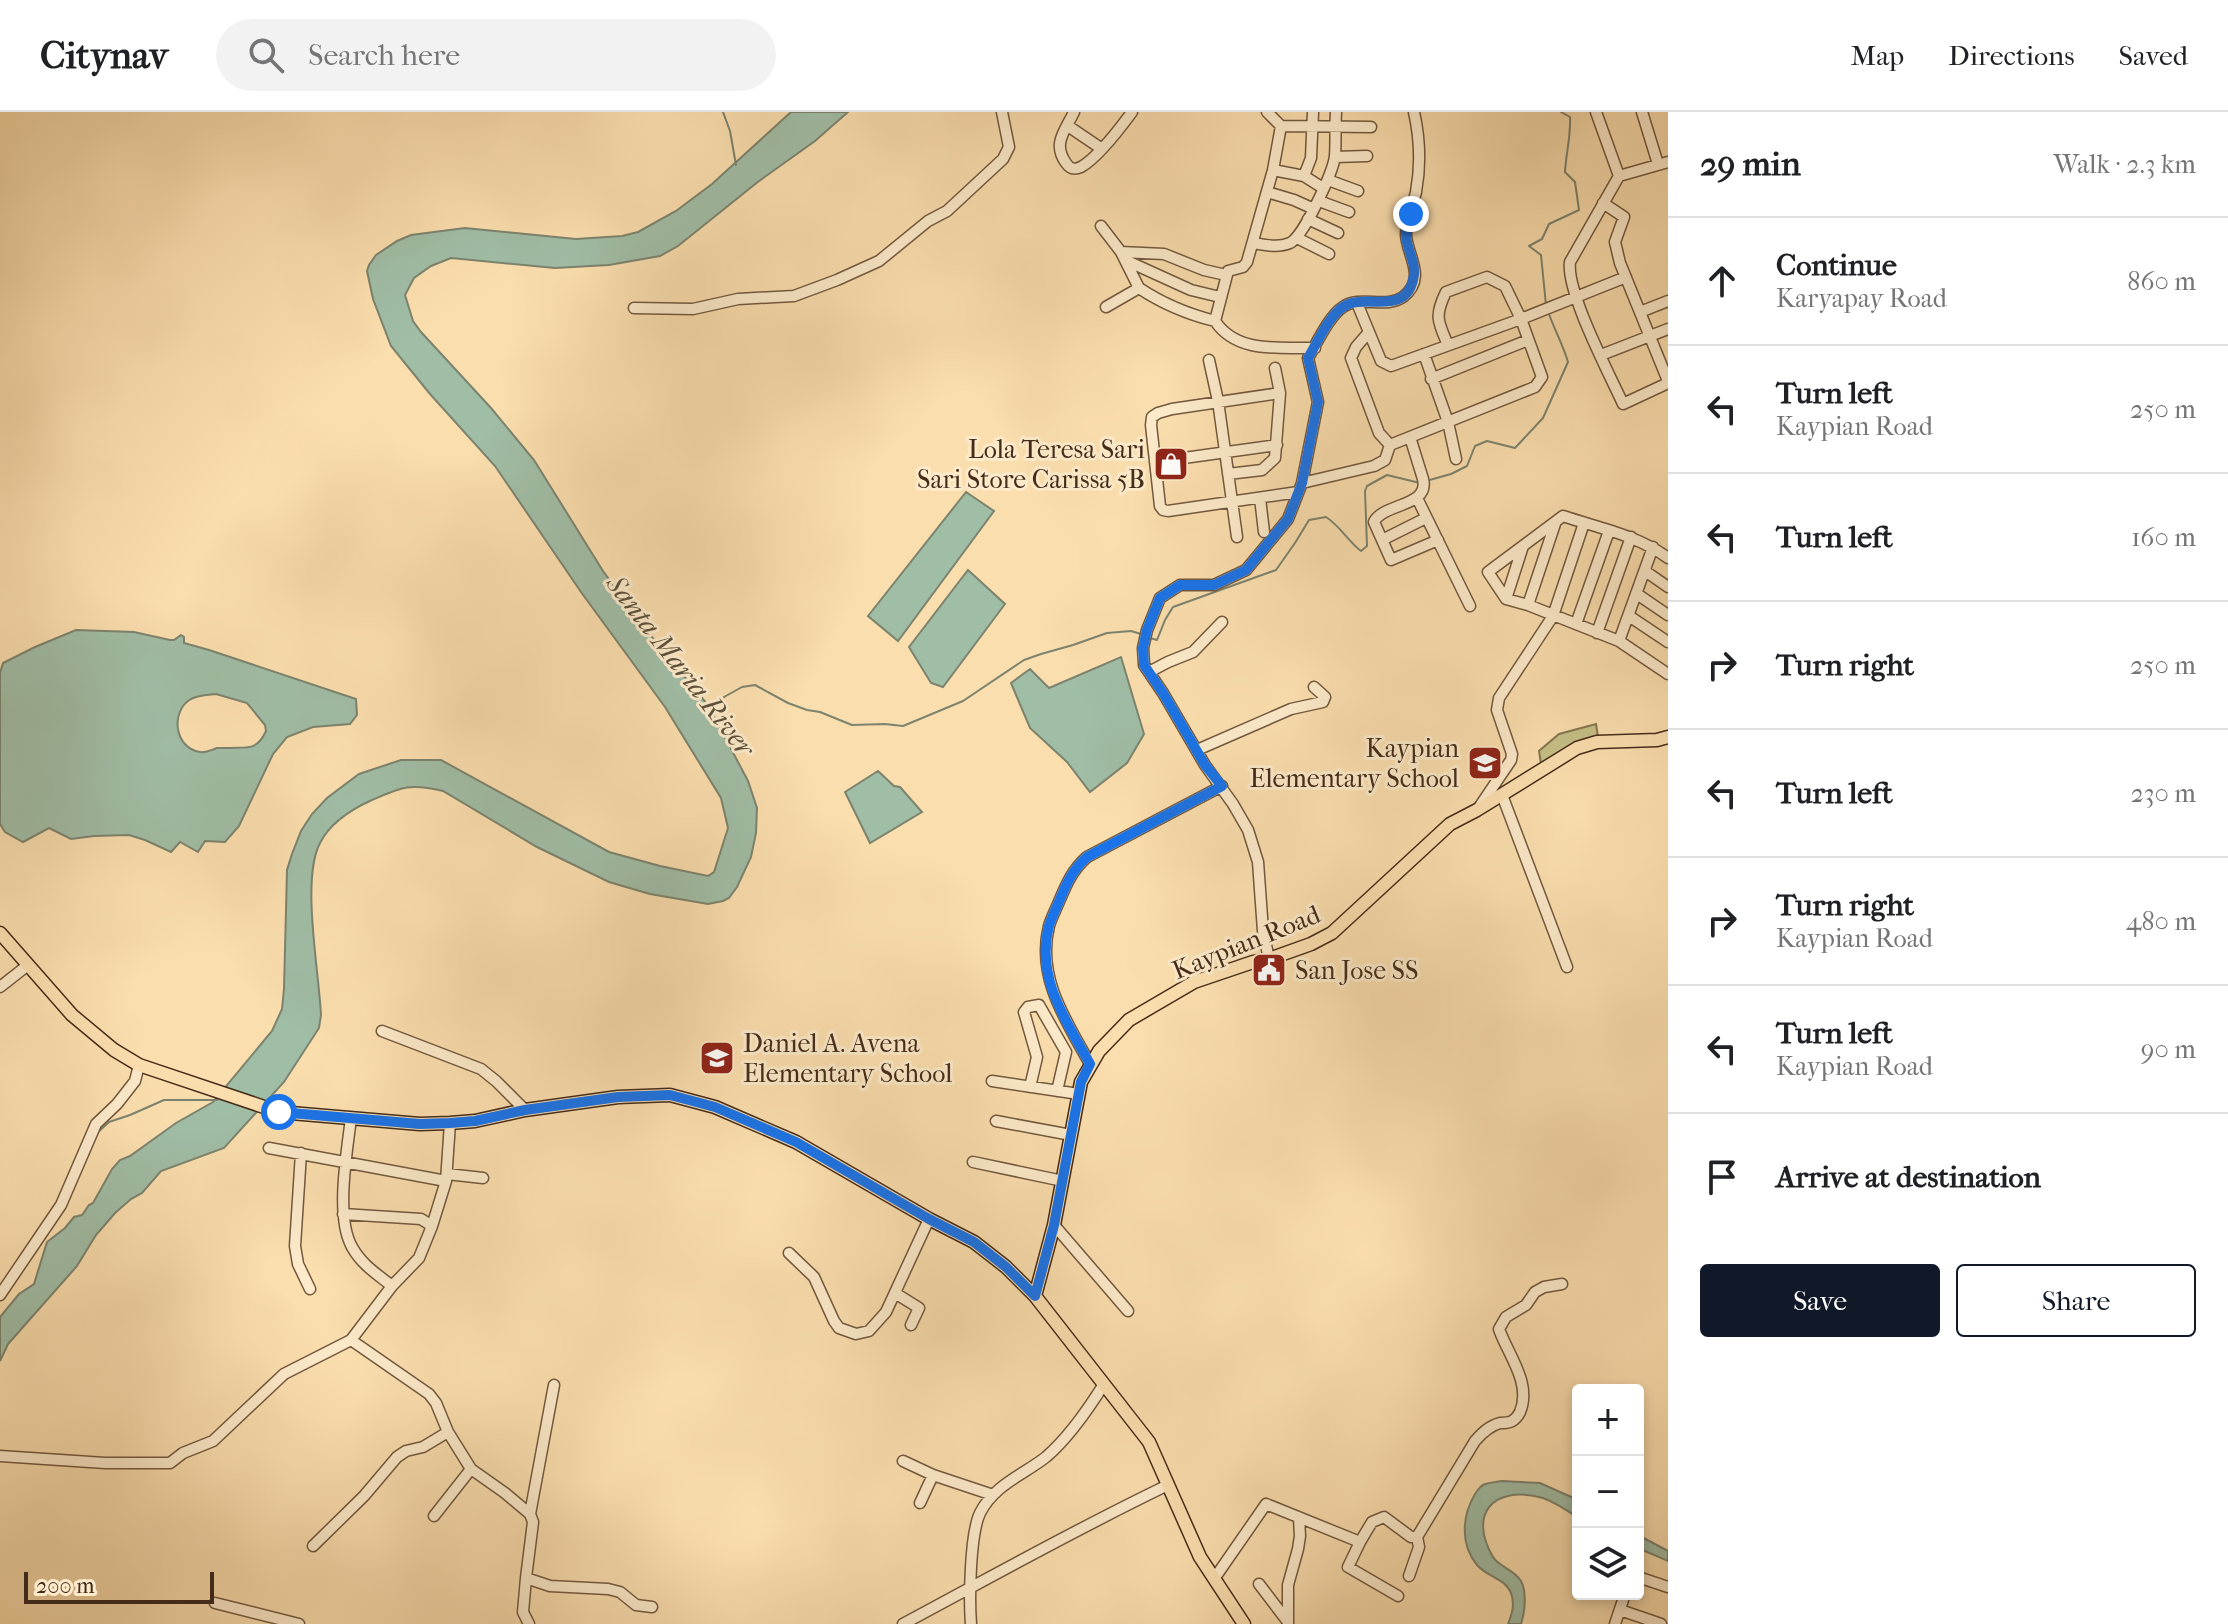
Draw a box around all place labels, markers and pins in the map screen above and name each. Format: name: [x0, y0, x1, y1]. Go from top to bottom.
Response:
place label: Lola Teresa Sari Sari Store Carissa 5B: [917, 434, 1145, 495]
shop icon: Lola Teresa Sari Sari Store Carissa 5B: [1152, 445, 1190, 483]
place label: Kaypian Elementary School: [1250, 733, 1459, 794]
school or university icon: Kaypian Elementary School: [1466, 744, 1504, 782]
public building icon: San Jose SS: [1250, 951, 1288, 989]
place label: San Jose SS: [1295, 955, 1418, 986]
place label: Daniel A. Avena Elementary School: [743, 1028, 952, 1089]
school or university icon: Daniel A. Avena Elementary School: [698, 1039, 736, 1077]

